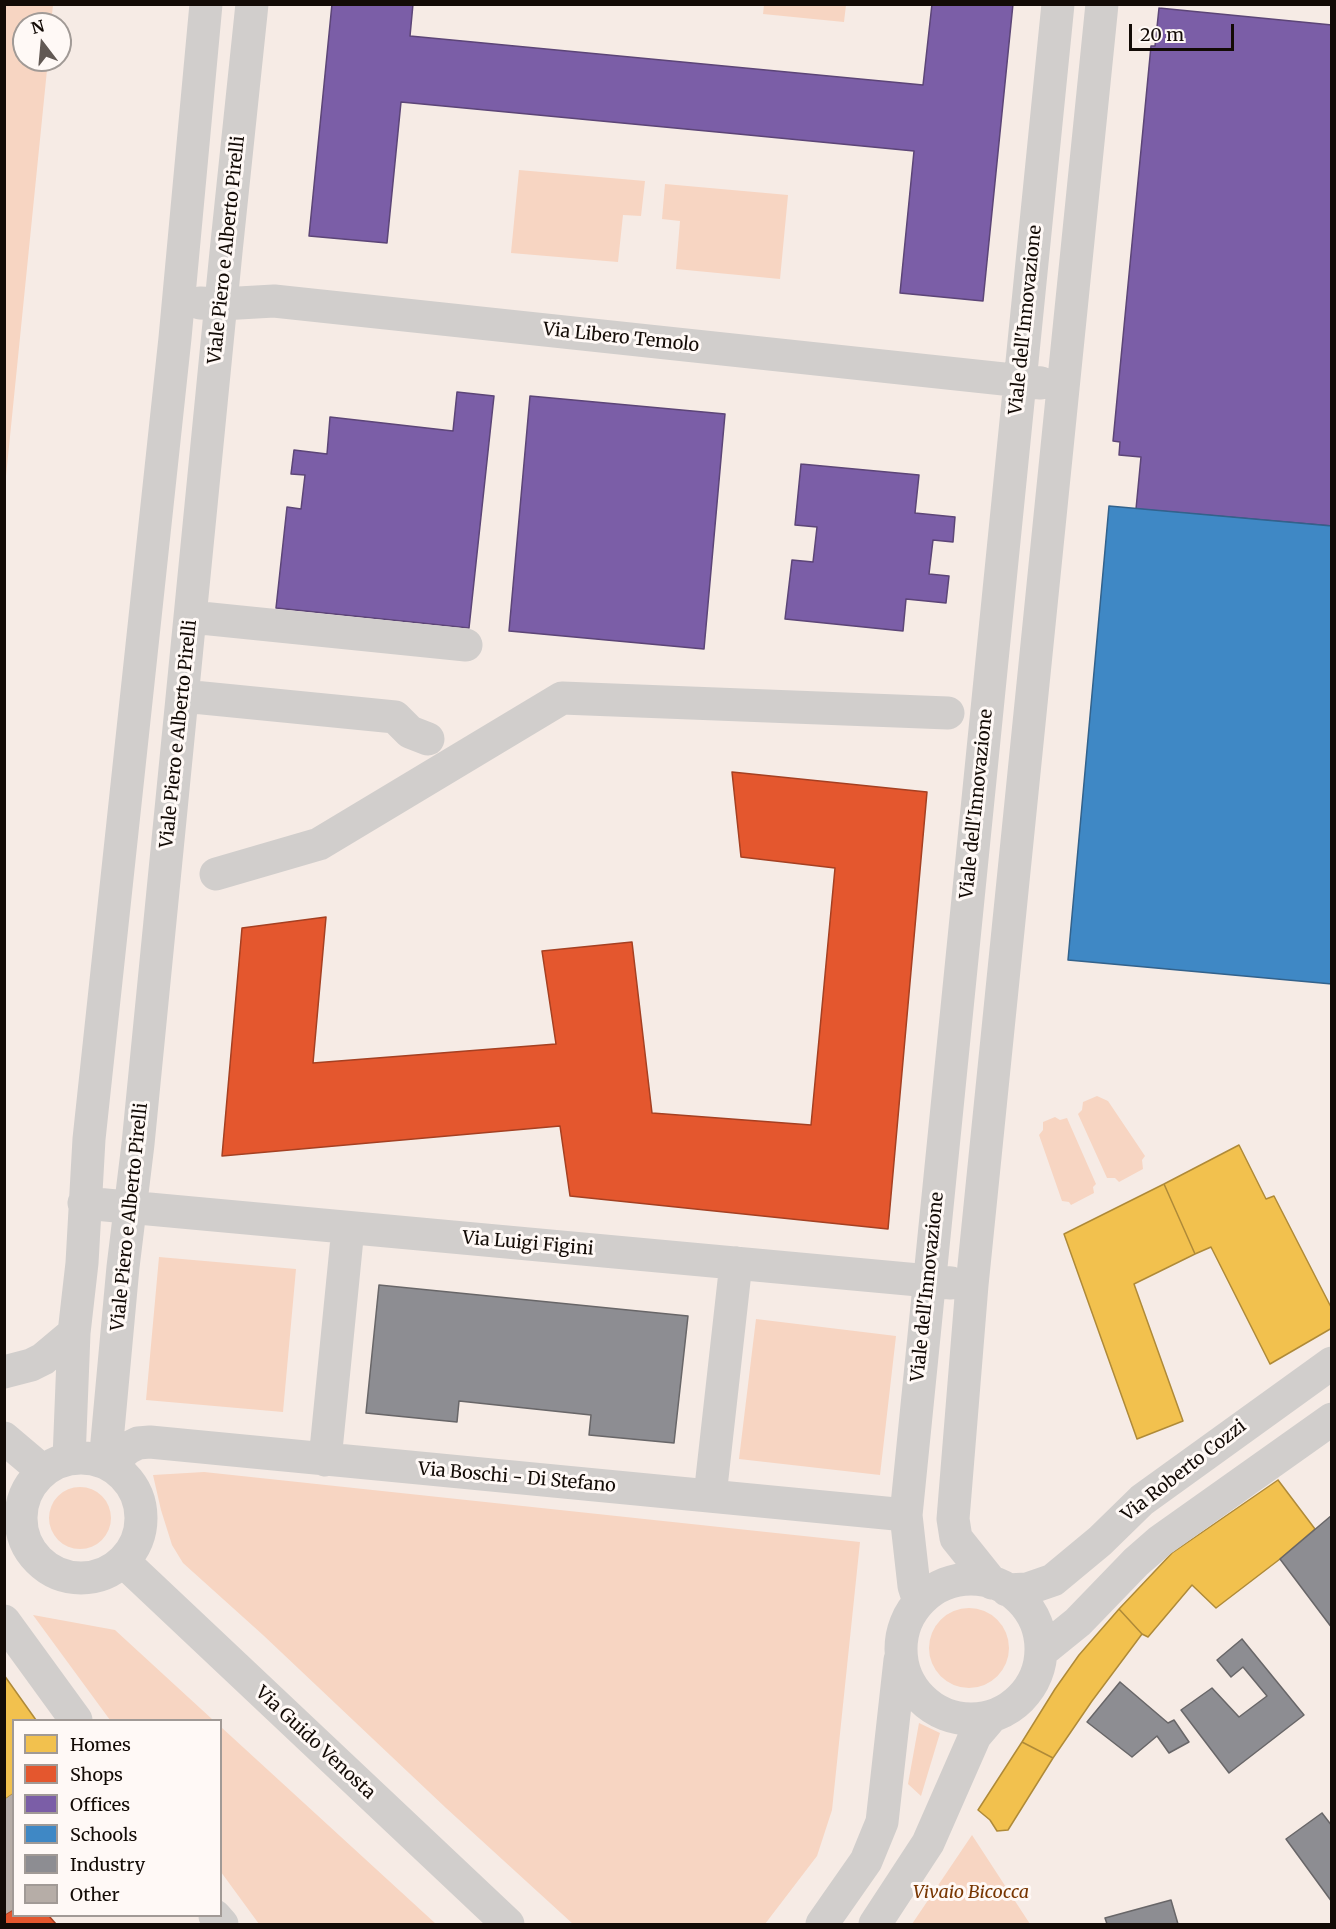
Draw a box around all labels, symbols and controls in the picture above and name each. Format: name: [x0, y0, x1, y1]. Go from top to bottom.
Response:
north arrow: [12, 12, 72, 72]
scale bar: [1132, 12, 1237, 50]
text: N: [29, 15, 46, 38]
text: 20 m: [1140, 23, 1184, 46]
street label: Viale Piero e Alberto Pirelli: [204, 135, 250, 365]
street label: Viale dell'Innovazione: [1005, 224, 1047, 416]
street label: Via Libero Temolo: [542, 319, 700, 357]
street label: Viale Piero e Alberto Pirelli: [156, 619, 202, 849]
street label: Viale dell'Innovazione: [956, 708, 998, 900]
street label: Viale Piero e Alberto Pirelli: [107, 1102, 153, 1332]
street label: Viale dell'Innovazione: [907, 1191, 949, 1383]
street label: Via Luigi Figini: [462, 1228, 594, 1260]
street label: Via Roberto Cozzi: [1117, 1416, 1251, 1526]
street label: Via Boschi - Di Stefano: [417, 1459, 617, 1497]
street label: Via Guido Venosta: [251, 1682, 379, 1804]
legend: [12, 1719, 222, 1917]
text: Homes: [70, 1733, 131, 1756]
text: Shops: [70, 1763, 123, 1786]
text: Offices: [70, 1793, 130, 1816]
text: Schools: [70, 1823, 137, 1846]
text: Industry: [70, 1853, 145, 1876]
park label: Vivaio Bicocca: [913, 1882, 1029, 1904]
text: Other: [70, 1883, 120, 1906]

